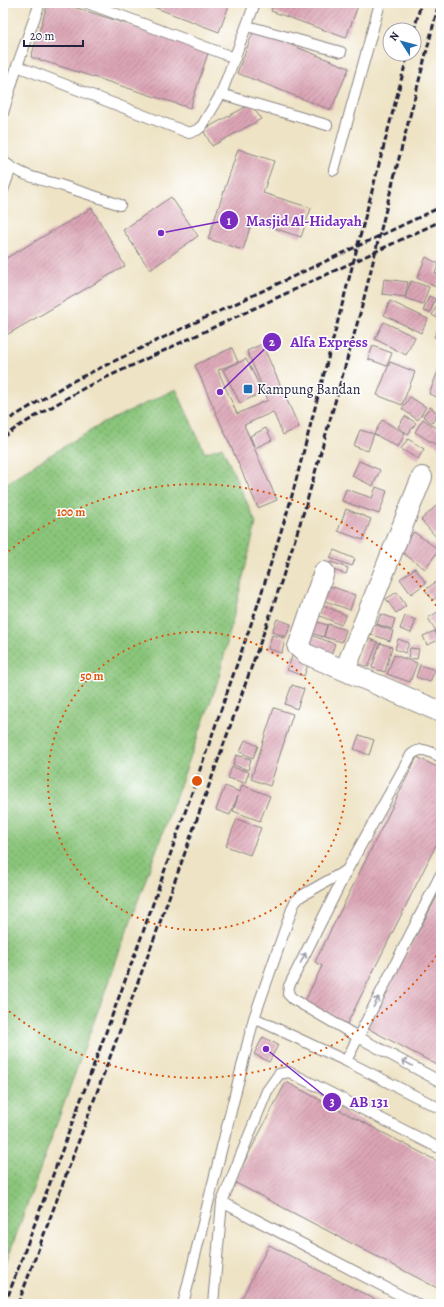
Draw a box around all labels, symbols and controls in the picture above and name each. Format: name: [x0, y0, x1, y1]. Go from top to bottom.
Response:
scale bar: [24, 22, 83, 48]
north arrow: [382, 22, 422, 62]
text: 20 m: [30, 28, 54, 44]
text: N: [386, 29, 403, 44]
callout: Masjid Al-Hidayah: [219, 207, 370, 234]
text: Masjid Al-Hidayah: [246, 211, 362, 231]
text: 1: [227, 213, 232, 229]
callout: Alfa Express: [262, 328, 375, 355]
text: Alfa Express: [289, 332, 368, 352]
text: 2: [269, 334, 275, 350]
place label: Kampung Bandan: [257, 380, 361, 399]
marker: Kampung Bandan: [242, 383, 254, 395]
text: 100 m: [57, 504, 85, 520]
text: 50 m: [80, 668, 104, 684]
centre of rings: [190, 774, 204, 788]
one-way arrow: [300, 952, 307, 964]
one-way arrow: [372, 997, 380, 1009]
one-way arrow: [401, 1059, 413, 1067]
callout: AB 131: [322, 1088, 396, 1115]
text: AB 131: [349, 1092, 389, 1112]
text: 3: [329, 1094, 335, 1110]

